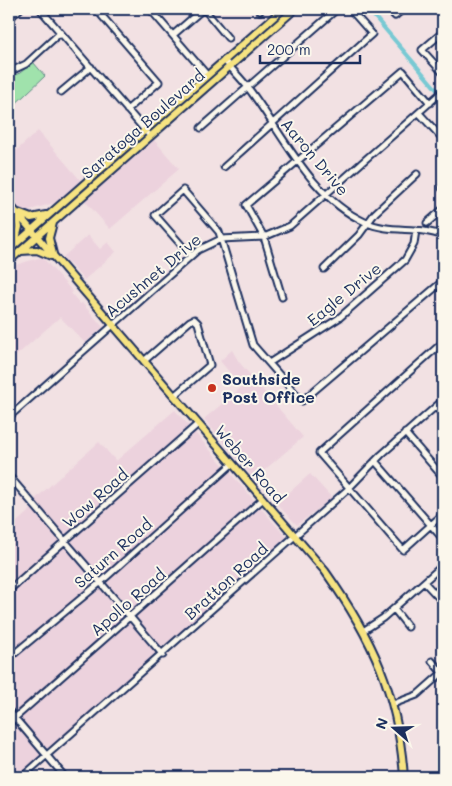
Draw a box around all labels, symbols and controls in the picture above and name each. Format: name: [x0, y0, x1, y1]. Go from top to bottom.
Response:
scale bar: [260, 32, 360, 64]
text: 200 m: [267, 39, 311, 59]
street label: Saratoga Boulevard: [77, 64, 209, 183]
street label: Aaron Drive: [277, 114, 354, 200]
street label: Acushnet Drive: [100, 228, 205, 321]
street label: Eagle Drive: [302, 257, 385, 330]
place label: Southside Post Office: [222, 368, 315, 407]
marker: Southside Post Office: [206, 382, 218, 394]
street label: Weber Road: [211, 420, 290, 507]
street label: Wow Road: [57, 463, 132, 532]
street label: Saturn Road: [69, 513, 156, 592]
street label: Bratton Road: [179, 538, 272, 624]
street label: Apollo Road: [86, 563, 170, 640]
north arrow: [370, 704, 420, 754]
text: N: [371, 715, 392, 732]

